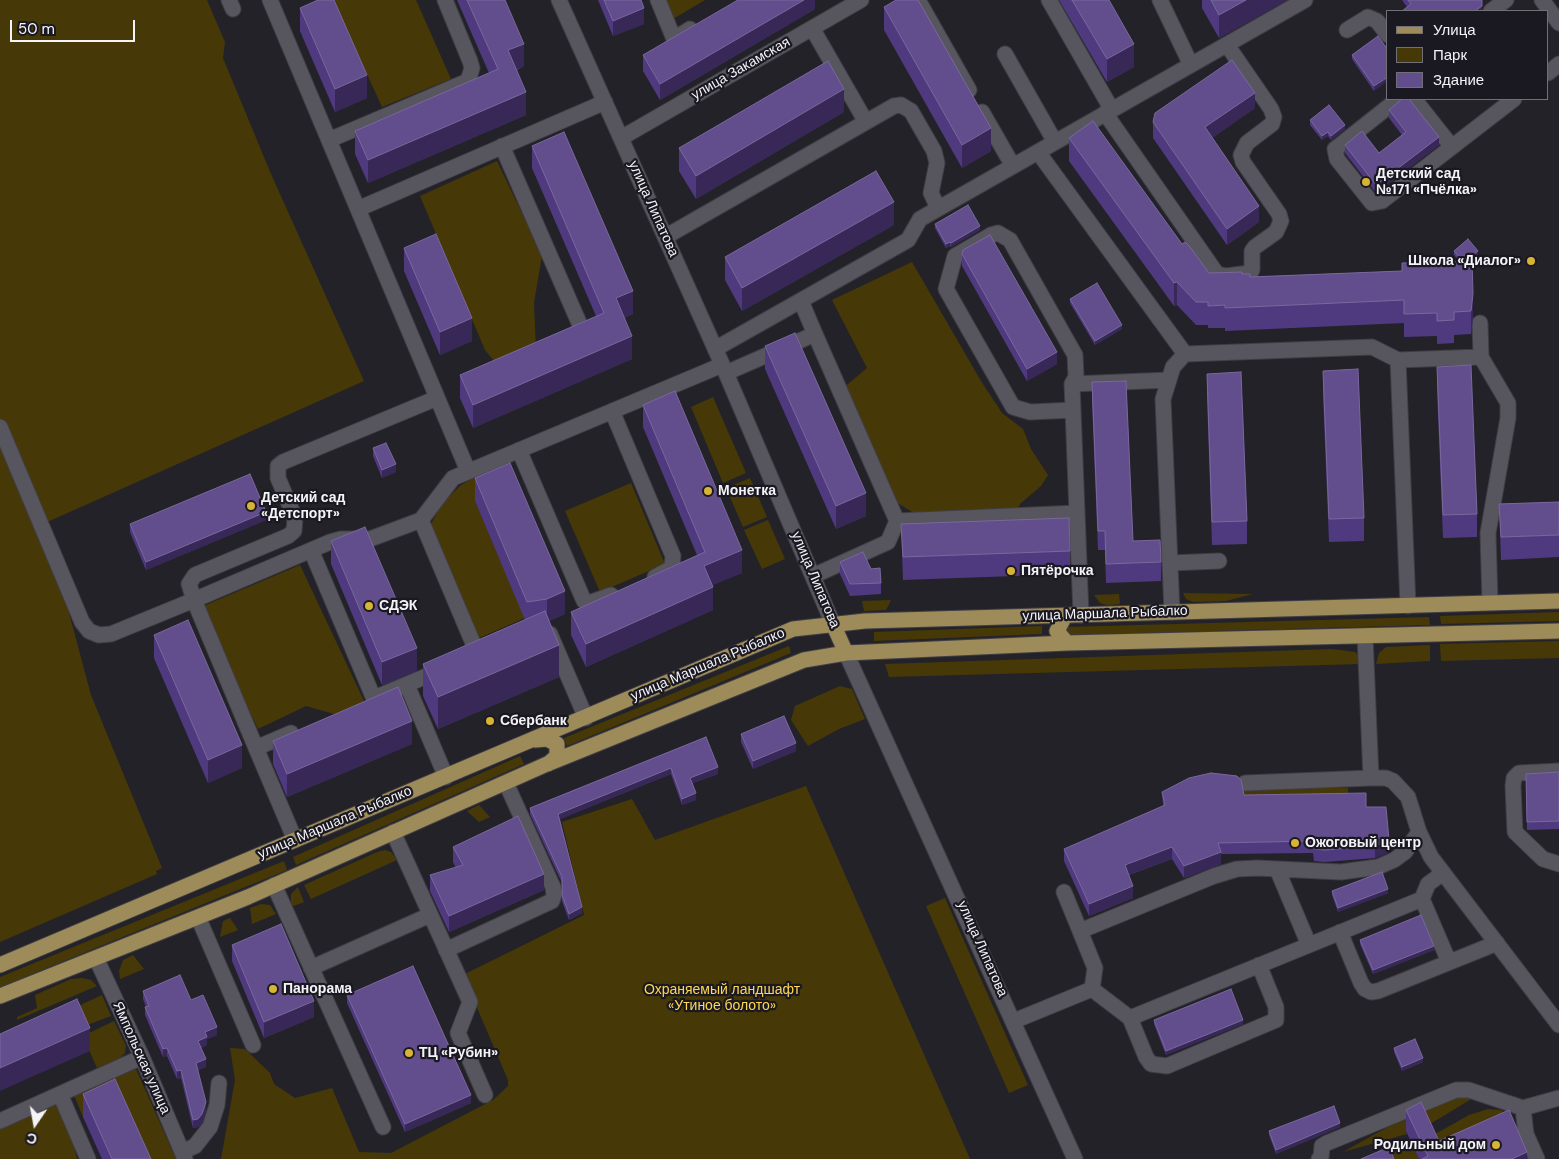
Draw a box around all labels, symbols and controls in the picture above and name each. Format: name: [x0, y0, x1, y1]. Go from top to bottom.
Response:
scale bar: [12, 10, 138, 42]
legend: [1386, 10, 1549, 100]
text: 50 m: [18, 19, 55, 39]
text: Улица: [1433, 20, 1476, 40]
street label: улица Закамская: [689, 34, 793, 104]
text: Парк: [1433, 45, 1467, 65]
text: Здание: [1433, 70, 1484, 90]
street label: улица Липатова: [624, 158, 682, 260]
place label: Детский сад №171 «Пчёлка»: [1376, 166, 1477, 198]
marker: Детский сад №171 «Пчёлка»: [1360, 176, 1372, 188]
place label: Школа «Диалог»: [1408, 253, 1521, 269]
marker: Школа «Диалог»: [1525, 255, 1537, 267]
place label: Монетка: [718, 483, 776, 499]
marker: Монетка: [702, 485, 714, 497]
place label: Детский сад «Детспорт»: [261, 490, 345, 522]
marker: Детский сад «Детспорт»: [245, 500, 257, 512]
street label: улица Липатова: [787, 529, 843, 631]
place label: Пятёрочка: [1021, 563, 1094, 579]
marker: Пятёрочка: [1005, 565, 1017, 577]
place label: СДЭК: [379, 598, 417, 614]
marker: СДЭК: [363, 600, 375, 612]
street label: улица Маршала Рыбалко: [1022, 603, 1188, 625]
street label: улица Маршала Рыбалко: [629, 625, 787, 705]
place label: Сбербанк: [500, 713, 567, 729]
marker: Сбербанк: [484, 715, 496, 727]
street label: улица Маршала Рыбалко: [256, 783, 414, 863]
place label: Ожоговый центр: [1305, 835, 1421, 851]
marker: Ожоговый центр: [1289, 837, 1301, 849]
street label: улица Липатова: [953, 898, 1011, 1000]
place label: Панорама: [283, 981, 352, 997]
park label: Охраняемый ландшафт «Утиное болото»: [644, 982, 800, 1014]
marker: Панорама: [267, 983, 279, 995]
street label: Ямпольская улица: [109, 999, 173, 1117]
place label: ТЦ «Рубин»: [419, 1045, 498, 1061]
marker: ТЦ «Рубин»: [403, 1047, 415, 1059]
north arrow: [10, 1099, 60, 1149]
text: С: [25, 1129, 39, 1149]
place label: Родильный дом: [1374, 1137, 1486, 1153]
marker: Родильный дом: [1490, 1139, 1502, 1151]

